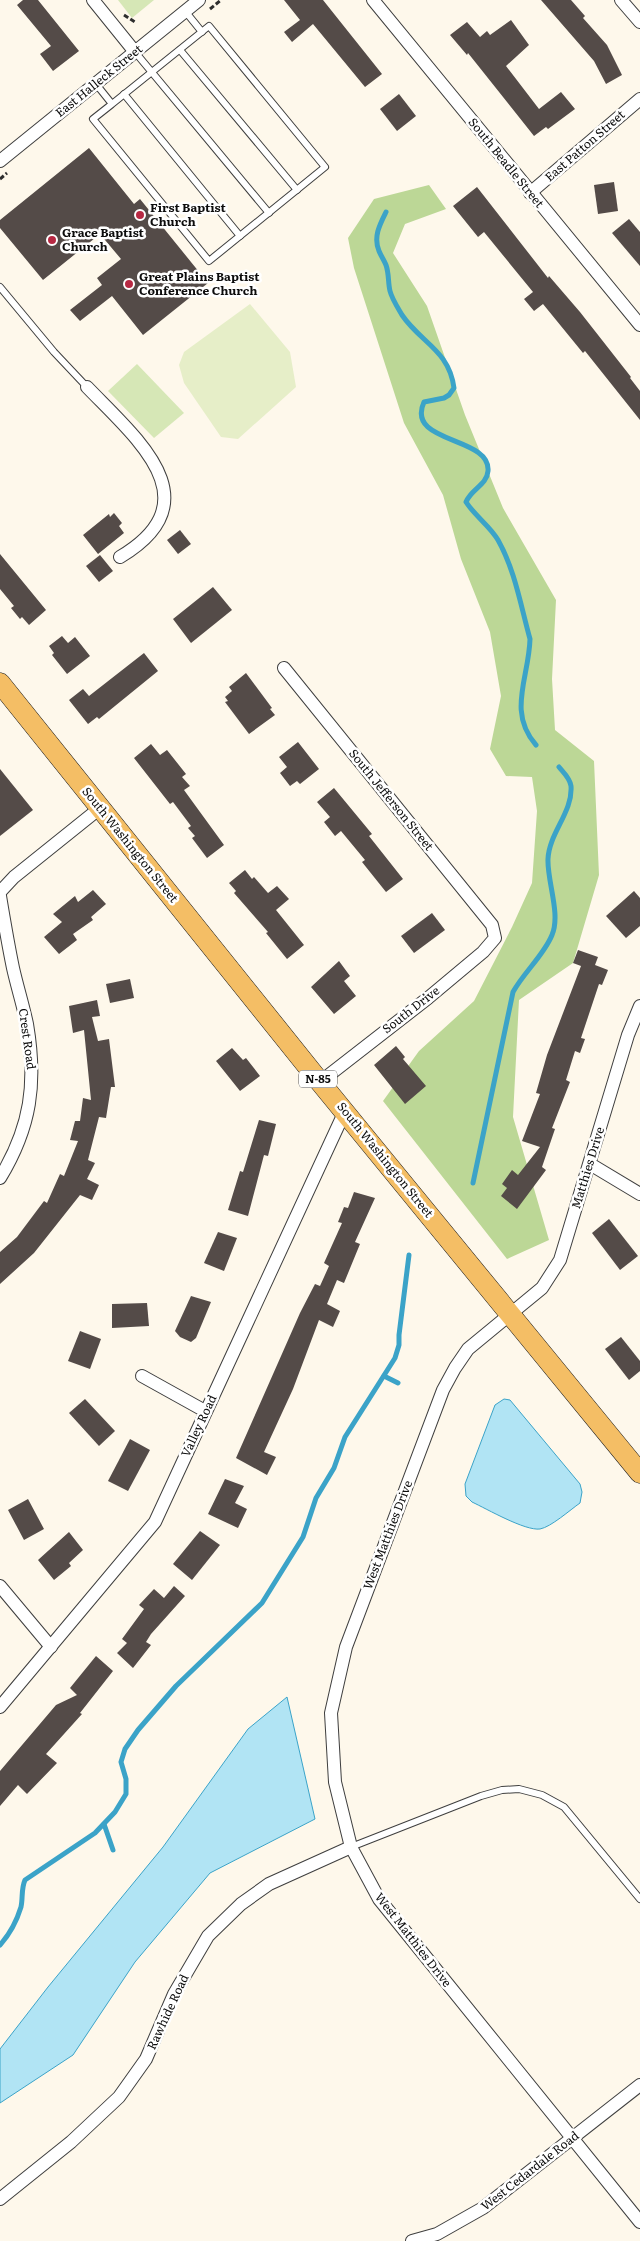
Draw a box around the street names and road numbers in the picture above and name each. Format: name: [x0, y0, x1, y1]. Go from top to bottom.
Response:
street label: East Halleck Street: [51, 39, 146, 121]
street label: East Patton Street: [540, 105, 629, 185]
street label: South Beadle Street: [465, 113, 549, 211]
street label: South Jefferson Street: [345, 745, 439, 854]
street label: South Washington Street: [78, 783, 183, 906]
street label: South Drive: [378, 981, 443, 1037]
street label: Crest Road: [15, 1007, 41, 1071]
road number: N-85: [299, 1070, 337, 1088]
street label: South Washington Street: [333, 1098, 438, 1221]
street label: Matthies Drive: [566, 1124, 608, 1211]
street label: Valley Road: [176, 1391, 221, 1460]
street label: West Matthies Drive: [358, 1477, 416, 1592]
street label: West Matthies Drive: [371, 1888, 456, 1990]
street label: Rawhide Road: [142, 1970, 193, 2052]
street label: West Cedardale Road: [477, 2126, 583, 2214]

